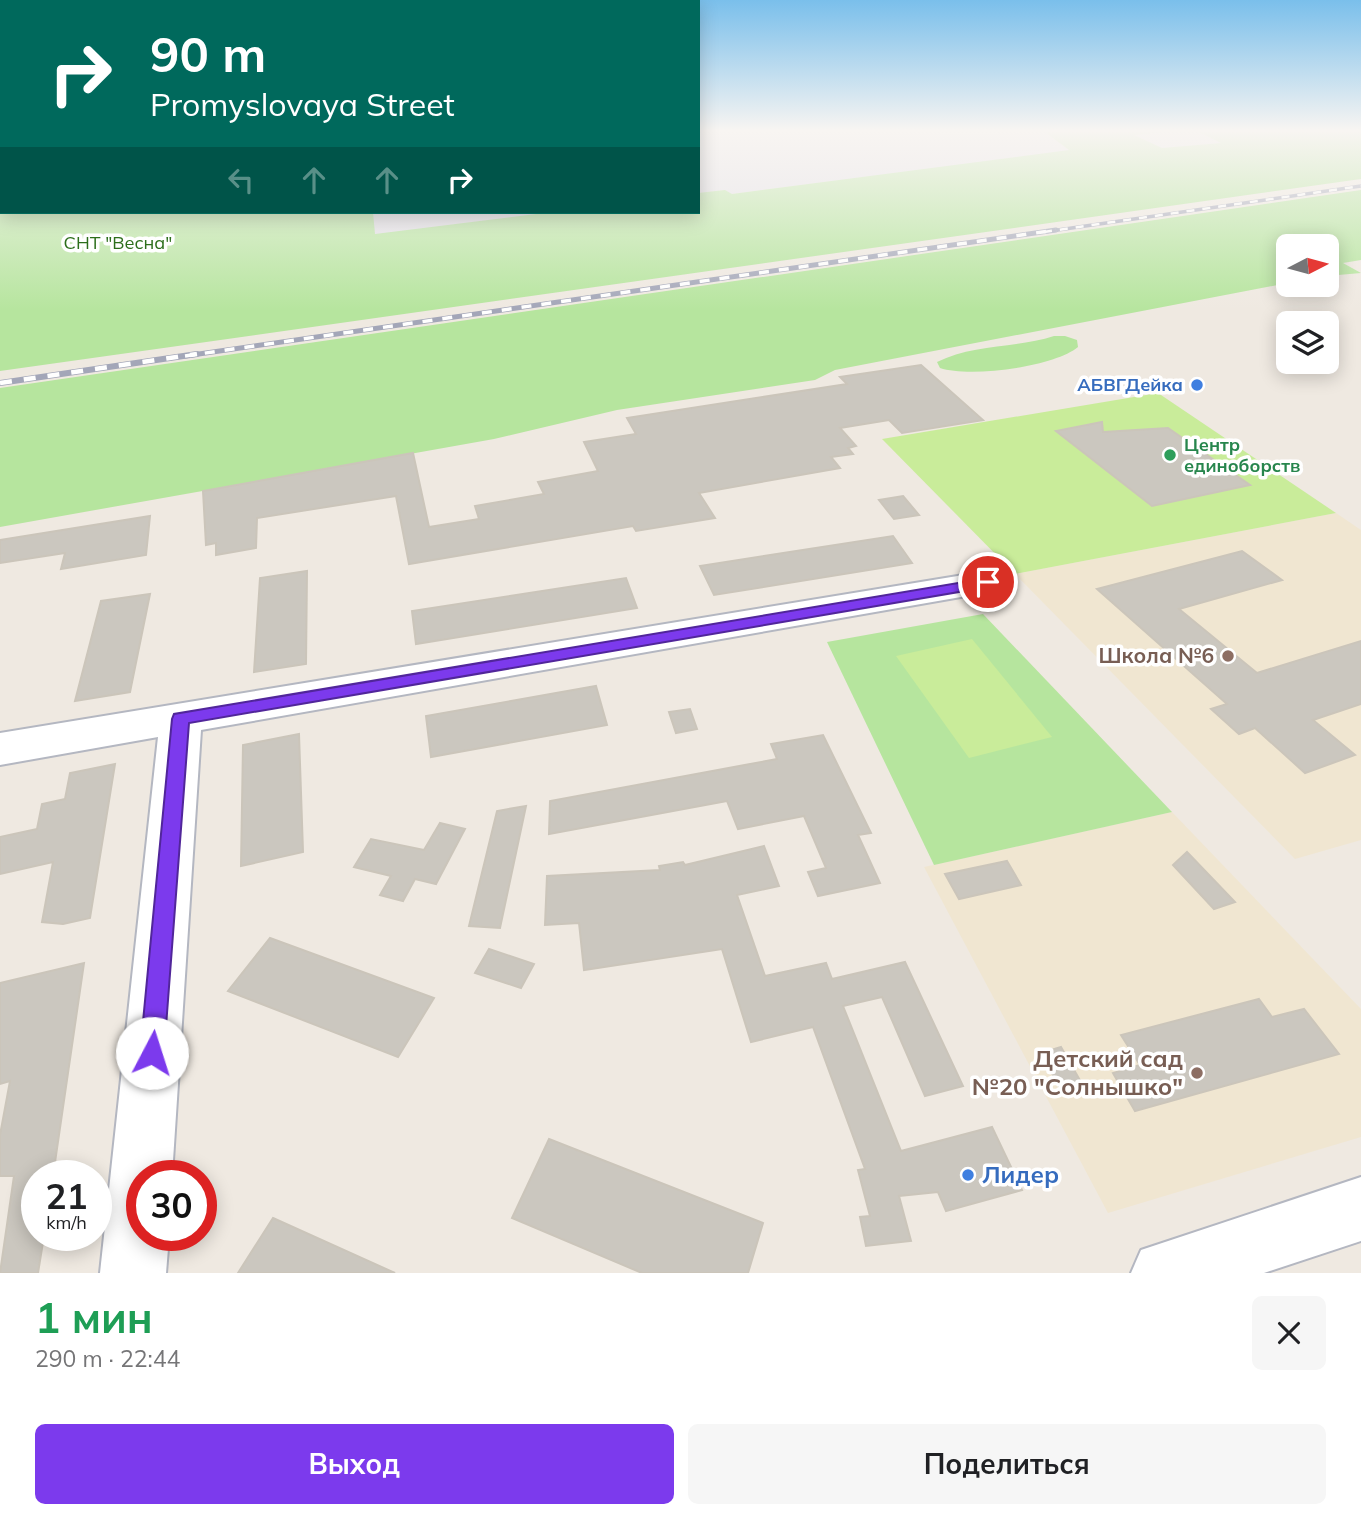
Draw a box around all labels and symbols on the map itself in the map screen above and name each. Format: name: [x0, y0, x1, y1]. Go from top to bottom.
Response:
park label: СНТ "Весна": [64, 231, 172, 254]
north arrow: [1276, 234, 1339, 298]
place label: АБВГДейка: [1077, 373, 1183, 396]
marker: АБВГДейка: [1189, 377, 1205, 393]
place label: Центр единоборств: [1184, 433, 1300, 477]
marker: Центр единоборств: [1162, 447, 1178, 463]
pin: [958, 552, 1018, 612]
place label: Школа №6: [1099, 642, 1214, 668]
marker: Школа №6: [1220, 648, 1236, 664]
position arrow: [115, 1016, 189, 1090]
place label: Детский сад №20 "Солнышко": [972, 1043, 1183, 1101]
marker: Детский сад №20 "Солнышко": [1189, 1065, 1205, 1081]
place label: Лидер: [982, 1159, 1059, 1189]
speed limit sign: 30: [126, 1160, 217, 1251]
marker: Лидер: [960, 1167, 976, 1183]

